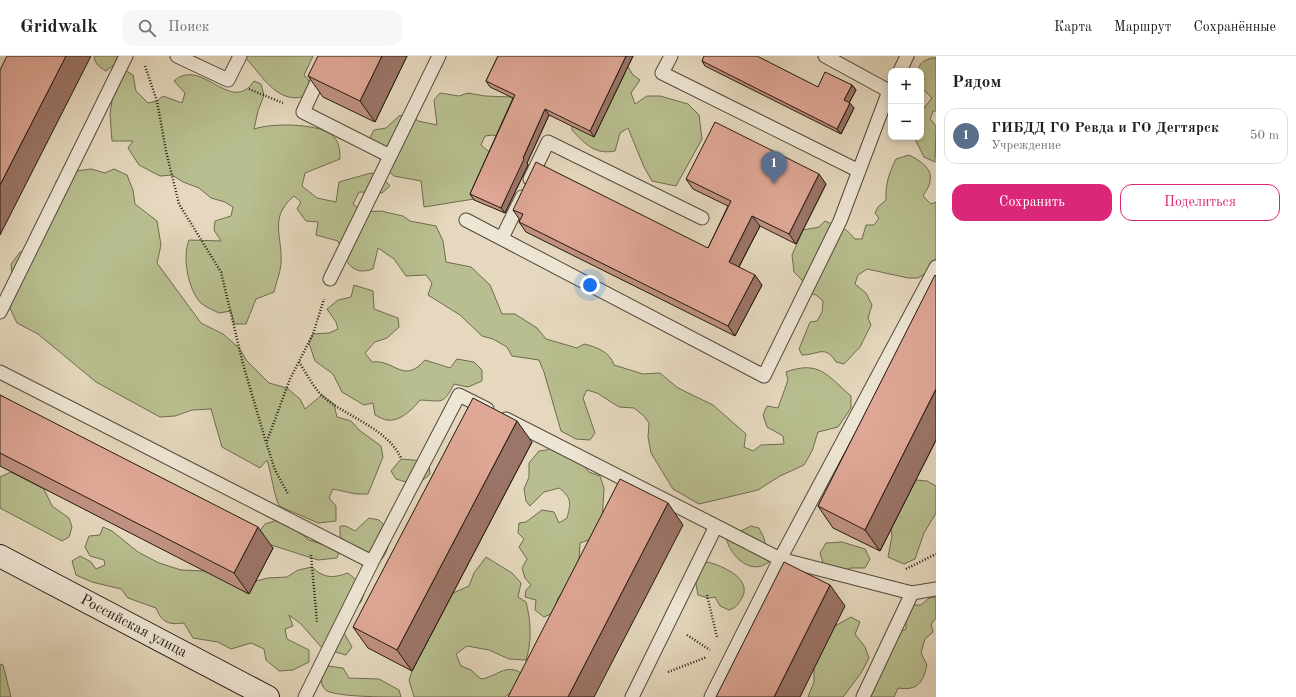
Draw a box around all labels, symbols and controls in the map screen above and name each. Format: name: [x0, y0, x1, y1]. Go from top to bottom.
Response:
search box: [122, 10, 402, 46]
icon: search: [136, 17, 158, 39]
text: Gridwalk: [20, 18, 98, 37]
text: Поиск: [168, 20, 209, 35]
text: Карта: [1054, 20, 1092, 34]
text: Маршрут: [1114, 20, 1171, 34]
text: Сохранённые: [1193, 20, 1276, 34]
map controls: [888, 68, 924, 140]
button: +: [888, 68, 924, 104]
text: Рядом: [952, 74, 1001, 91]
button: −: [888, 104, 924, 140]
text: ГИБДД ГО Ревда и ГО Дегтярск: [991, 121, 1219, 136]
text: 1: [962, 129, 970, 142]
text: 50 m: [1250, 129, 1279, 142]
text: Учреждение: [991, 139, 1061, 152]
pin: 1: [761, 151, 787, 184]
button: Сохранить: [952, 184, 1112, 221]
button: Поделиться: [1120, 184, 1280, 221]
your location: [580, 275, 600, 295]
street label: Российская улица: [78, 592, 190, 661]

